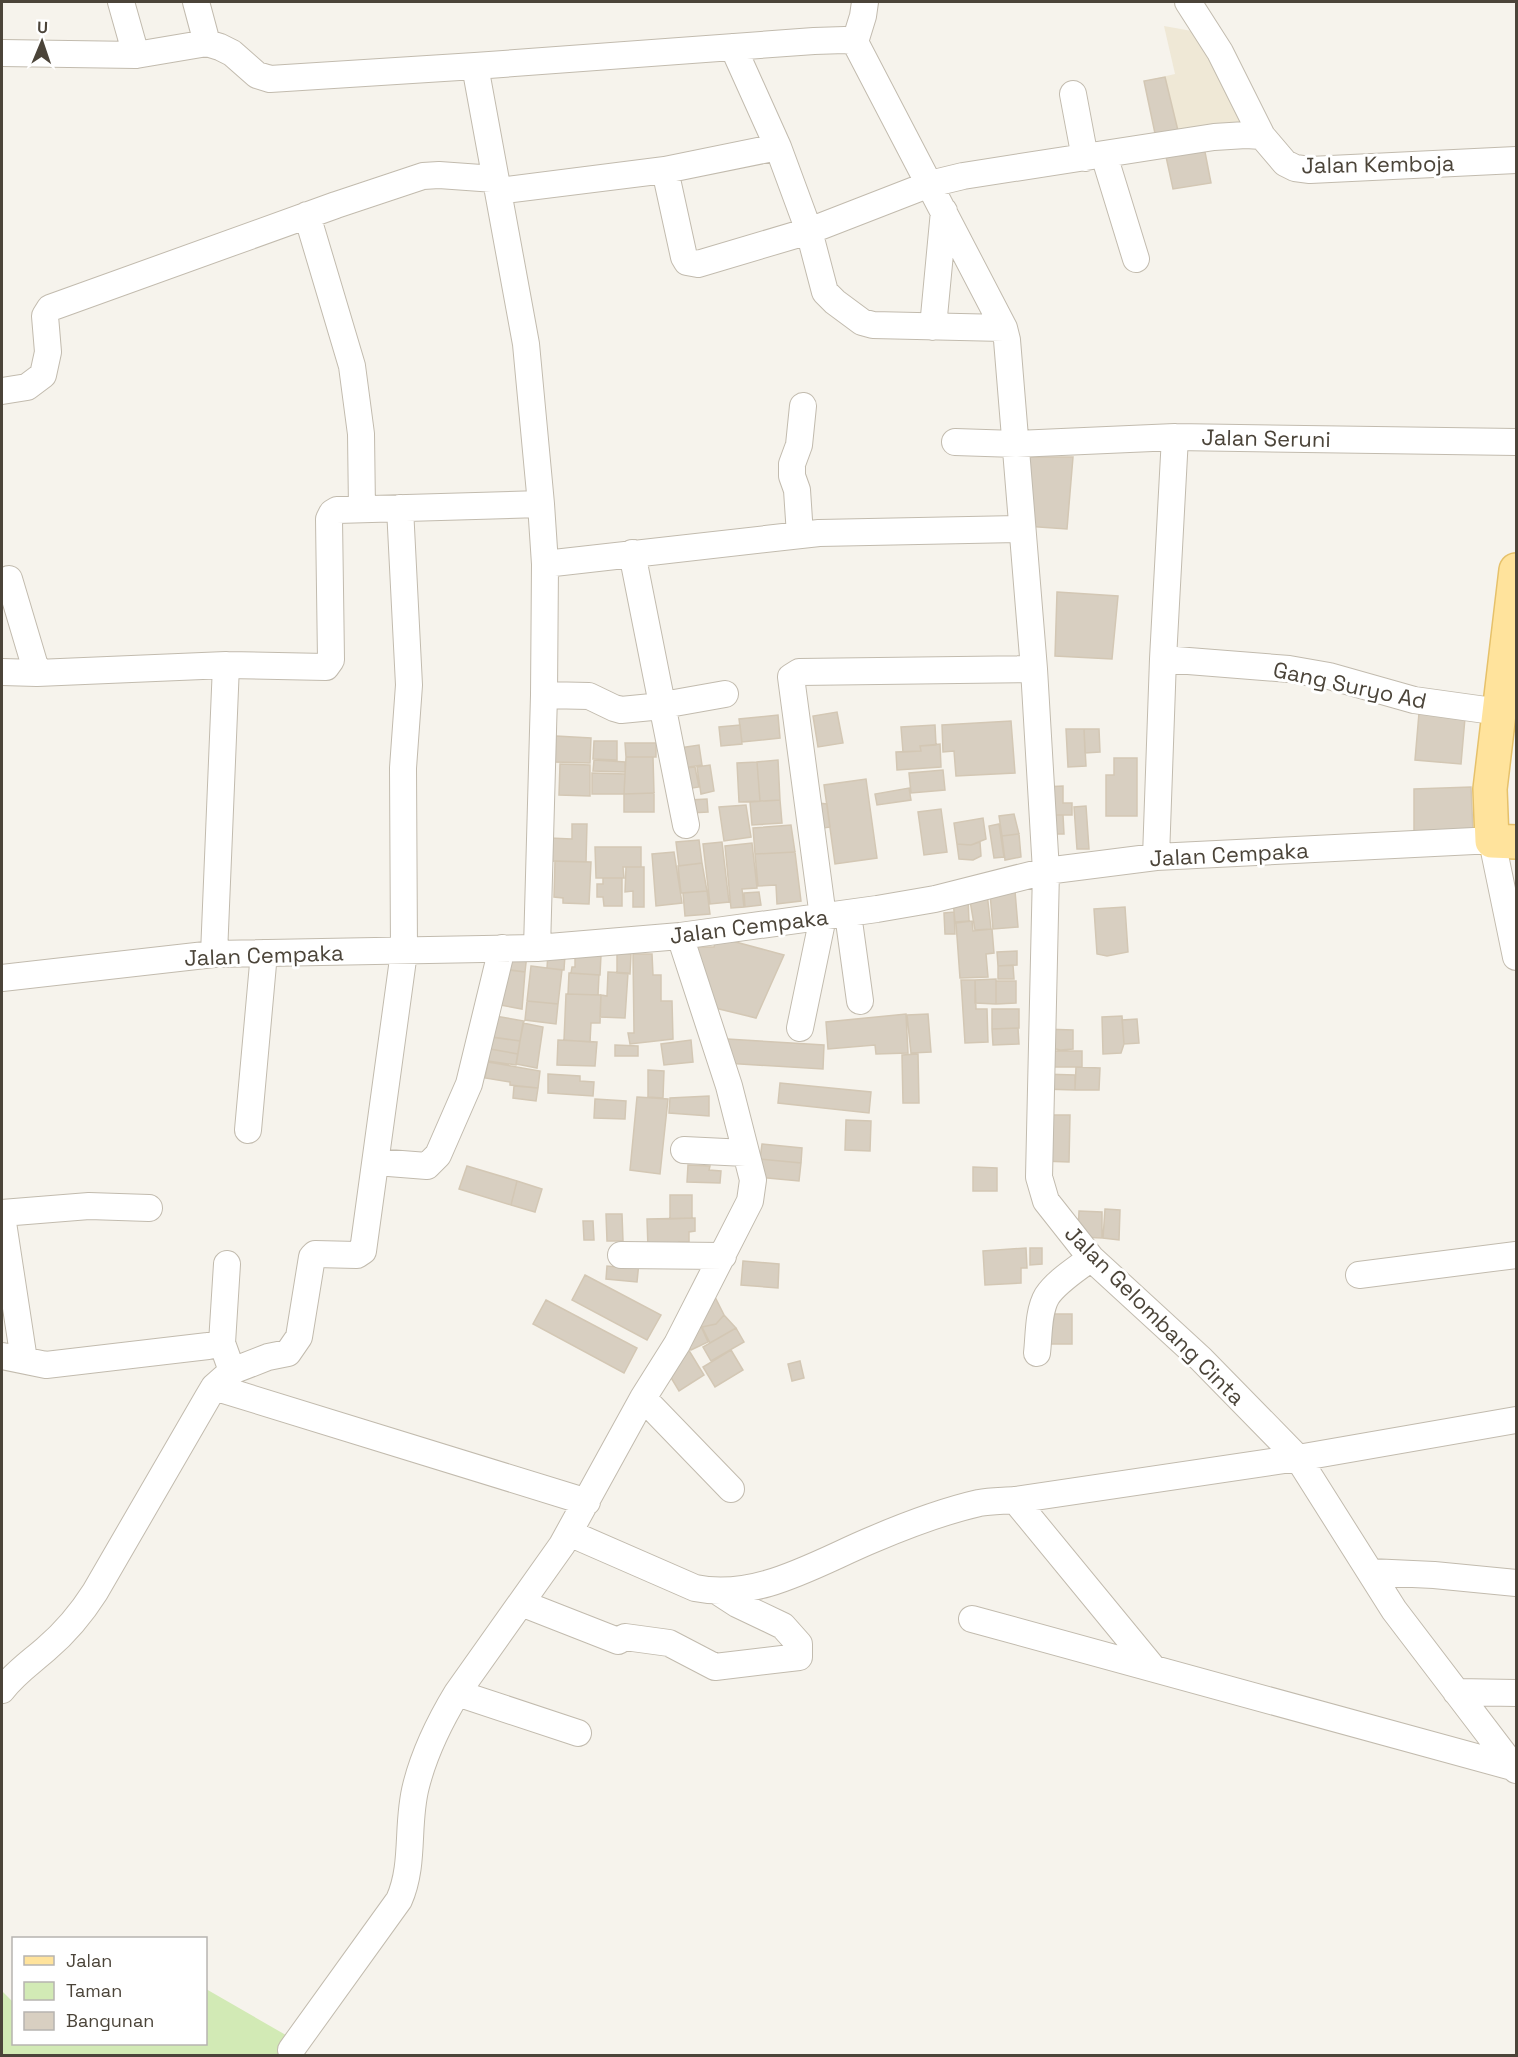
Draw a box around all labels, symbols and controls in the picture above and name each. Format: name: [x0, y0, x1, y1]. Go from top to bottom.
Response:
north arrow: [12, 12, 72, 72]
text: U: [37, 17, 48, 38]
street label: Jalan Kemboja: [1301, 149, 1455, 179]
street label: Jalan Seruni: [1201, 423, 1331, 453]
street label: Gang Suryo Ad: [1271, 655, 1429, 715]
street label: Jalan Cempaka: [1149, 836, 1310, 872]
street label: Jalan Cempaka: [668, 902, 830, 950]
street label: Jalan Cempaka: [184, 938, 345, 972]
street label: Jalan Gelombang Cinta: [1059, 1219, 1251, 1411]
legend: [12, 1937, 207, 2045]
text: Jalan: [66, 1949, 112, 1972]
text: Taman: [66, 1979, 122, 2002]
text: Bangunan: [66, 2009, 154, 2032]

